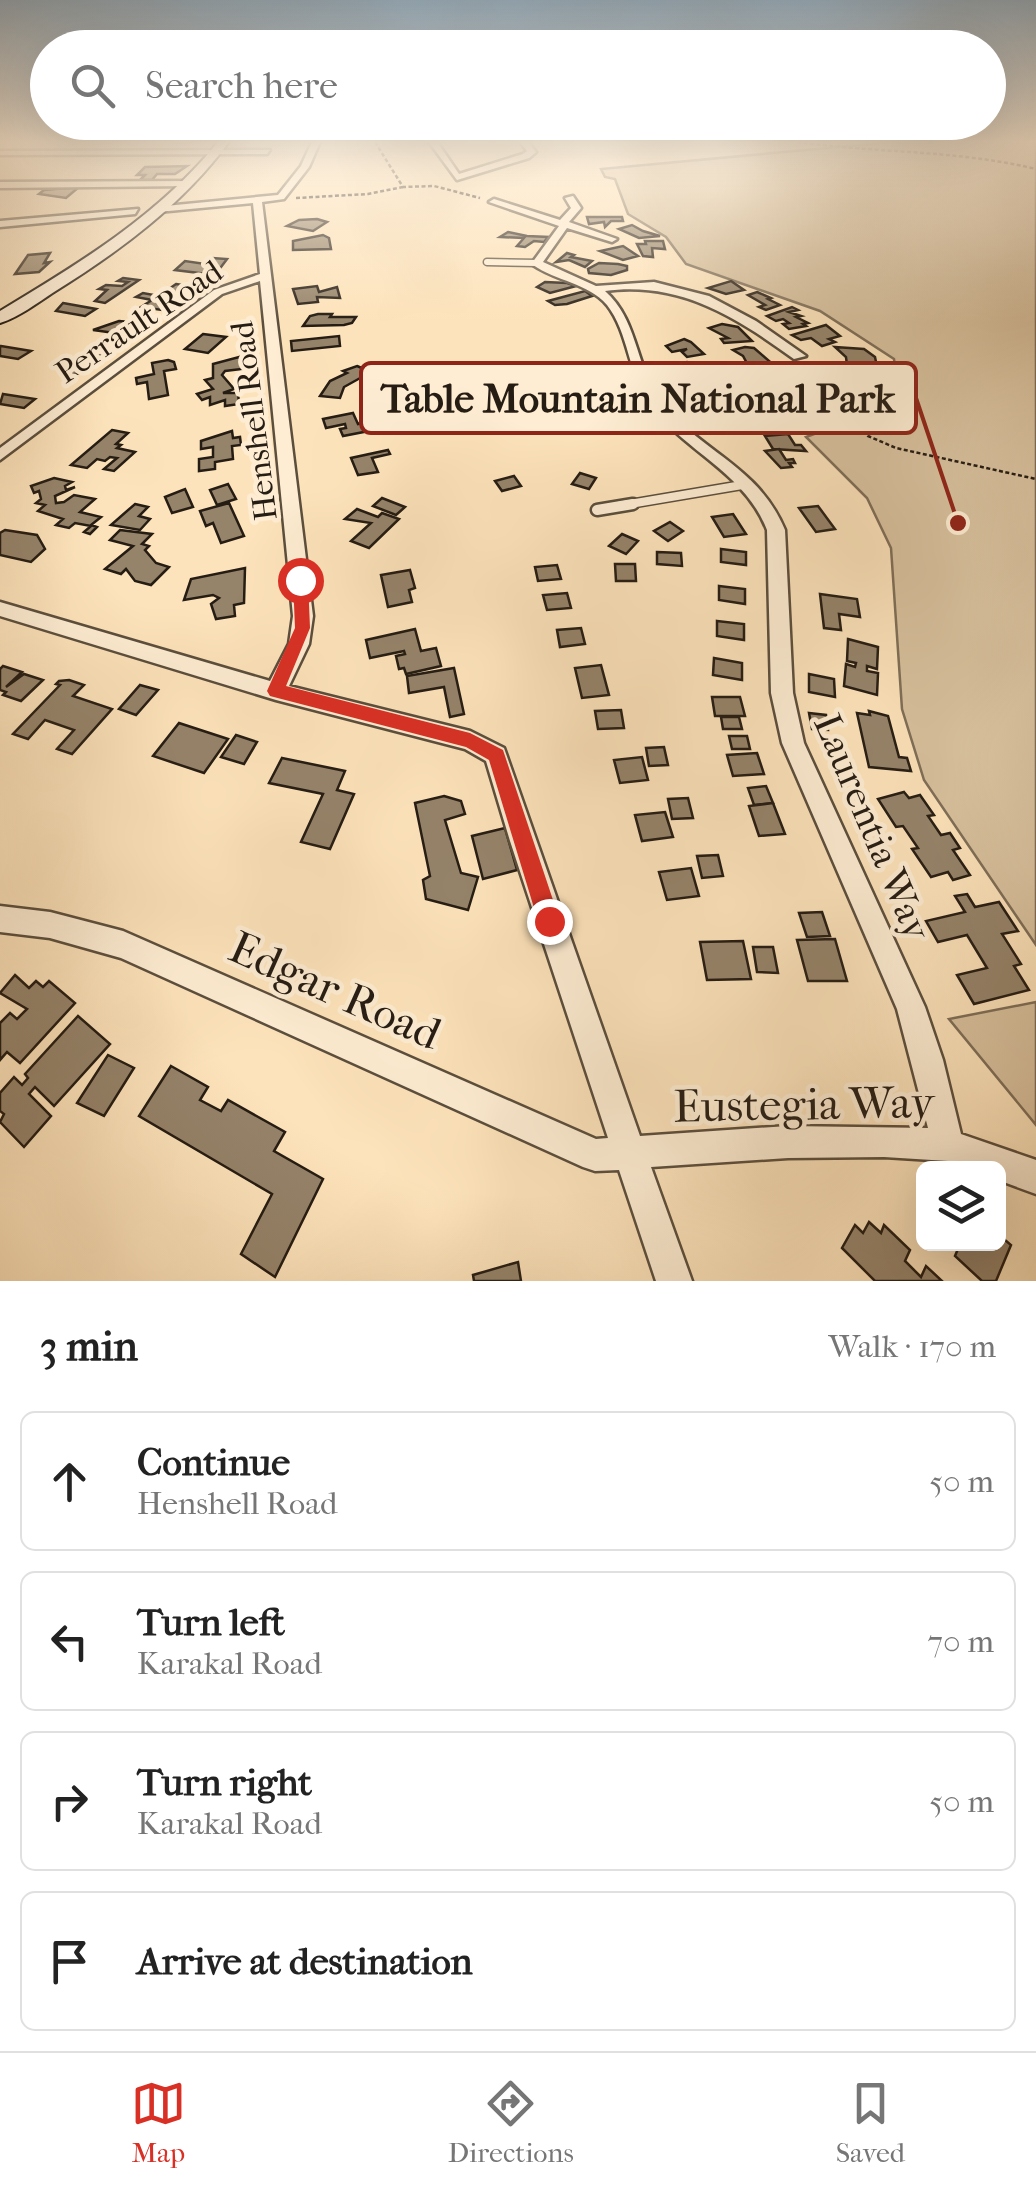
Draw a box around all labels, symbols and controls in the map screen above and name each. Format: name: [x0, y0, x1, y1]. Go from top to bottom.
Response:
search box: [30, 30, 1006, 140]
icon: search: [65, 58, 120, 113]
text: Search here: [145, 63, 338, 108]
street label: Perrault Road: [49, 252, 230, 391]
street label: Henshell Road: [223, 319, 285, 523]
callout: Table Mountain National Park: [361, 363, 916, 433]
text: Table Mountain National Park: [380, 376, 897, 422]
route start: [278, 558, 324, 604]
street label: Laurentia Way: [804, 707, 940, 948]
route end: [527, 899, 573, 945]
street label: Edgar Road: [221, 921, 449, 1061]
street label: Eustegia Way: [673, 1076, 937, 1134]
map controls: [916, 1161, 1006, 1251]
button: layers: [916, 1161, 1006, 1251]
text: 3 min: [40, 1322, 138, 1371]
text: Walk · 170 m: [829, 1328, 996, 1365]
text: Continue: [137, 1440, 290, 1485]
icon: ahead: [42, 1454, 97, 1509]
text: 50 m: [929, 1463, 994, 1500]
text: Henshell Road: [137, 1485, 337, 1522]
text: Turn left: [137, 1600, 285, 1645]
icon: left: [42, 1614, 97, 1669]
text: 70 m: [928, 1623, 994, 1660]
text: Karakal Road: [137, 1645, 322, 1682]
text: Turn right: [137, 1760, 312, 1805]
icon: right: [42, 1774, 97, 1829]
text: 50 m: [929, 1783, 994, 1820]
text: Karakal Road: [137, 1805, 322, 1842]
icon: arrive: [42, 1934, 97, 1989]
text: Arrive at destination: [137, 1939, 473, 1984]
tab: Map: [131, 2076, 186, 2169]
tab: Directions: [448, 2076, 574, 2169]
tab: Saved: [836, 2076, 905, 2169]

